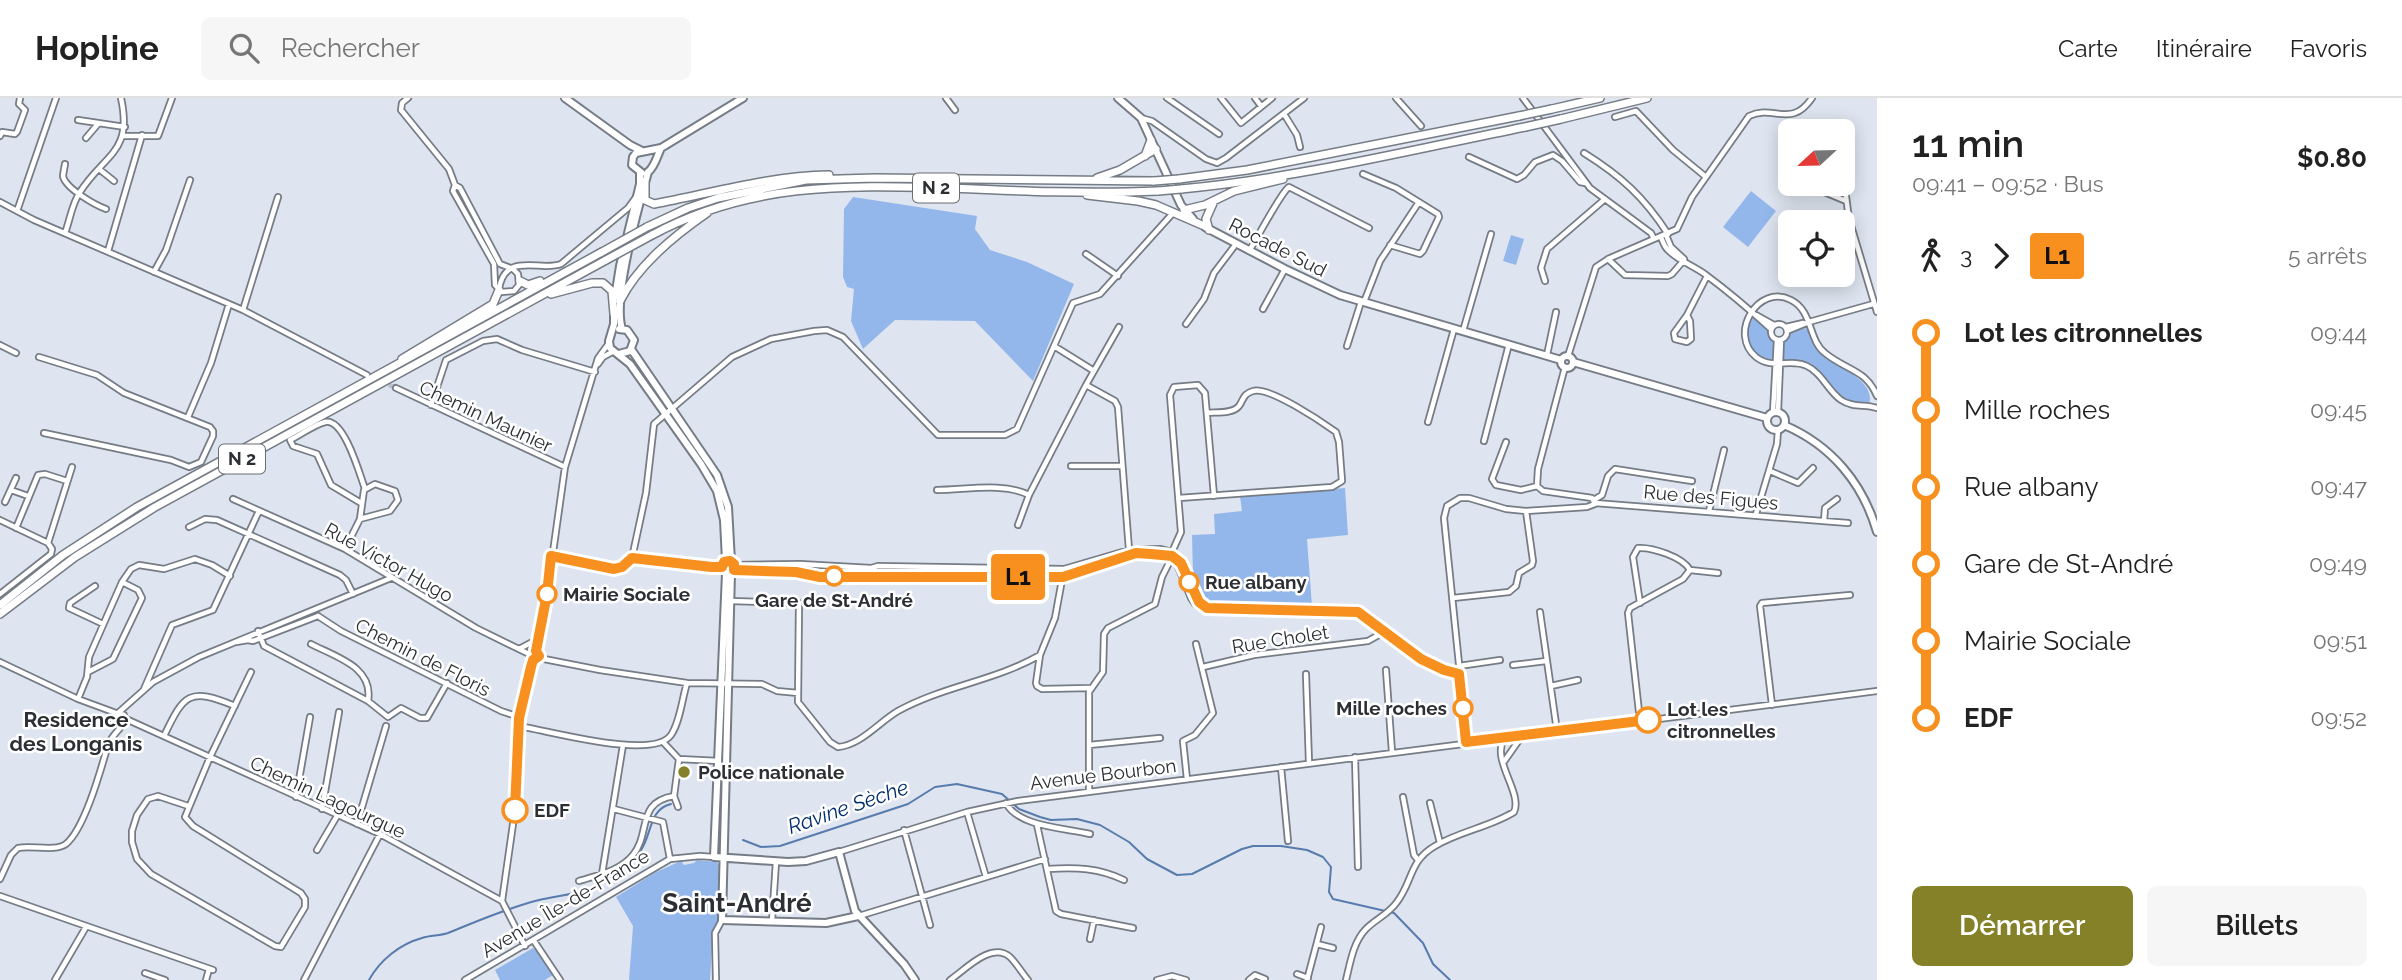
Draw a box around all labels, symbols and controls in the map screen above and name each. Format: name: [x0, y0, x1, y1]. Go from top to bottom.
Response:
search box: [201, 17, 691, 80]
text: Hopline: [35, 29, 159, 68]
icon: search: [225, 29, 263, 67]
text: Rechercher: [281, 33, 420, 63]
text: Carte: [2058, 34, 2118, 63]
text: Itinéraire: [2156, 34, 2252, 63]
text: Favoris: [2290, 34, 2367, 63]
north arrow: [1778, 119, 1855, 196]
map controls: [1778, 119, 1855, 287]
text: 11 min: [1912, 121, 2024, 166]
text: $0.80: [2297, 143, 2367, 173]
text: 09:41 – 09:52 · Bus: [1912, 170, 2104, 197]
road number: N 2: [913, 174, 959, 202]
button: locate: [1778, 210, 1855, 287]
street label: Rocade Sud: [1225, 213, 1331, 281]
icon: walk: [1912, 237, 1950, 275]
icon: forward: [1982, 237, 2020, 275]
text: L1: [2044, 241, 2070, 270]
text: 3: [1960, 242, 1972, 269]
text: 5 arrêts: [2288, 242, 2367, 269]
text: Lot les citronnelles: [1964, 318, 2203, 348]
text: 09:44: [2310, 319, 2367, 346]
street label: Chemin Maunier: [416, 376, 556, 457]
text: Mille roches: [1964, 395, 2110, 425]
text: 09:45: [2310, 396, 2367, 423]
road number: N 2: [219, 444, 265, 474]
text: Rue albany: [1964, 472, 2099, 502]
text: 09:47: [2310, 473, 2367, 500]
street label: Rue des Figues: [1643, 480, 1779, 514]
street label: Rue Victor Hugo: [321, 518, 457, 606]
text: Gare de St-André: [1964, 549, 2173, 579]
text: 09:49: [2309, 550, 2367, 577]
line badge: L1: [986, 554, 1050, 600]
text: L1: [1005, 562, 1031, 591]
marker: Gare de St-André: [824, 566, 844, 586]
place label: Rue albany: [1205, 571, 1307, 593]
marker: Rue albany: [1179, 572, 1199, 592]
place label: Mairie Sociale: [563, 583, 690, 605]
marker: Mairie Sociale: [537, 584, 557, 604]
place label: Gare de St-André: [755, 589, 913, 611]
street label: Chemin de Floris: [352, 614, 494, 700]
street label: Rue Cholet: [1230, 620, 1331, 657]
text: Mairie Sociale: [1964, 626, 2131, 656]
text: 09:51: [2313, 627, 2367, 654]
place label: Mille roches: [1336, 697, 1447, 719]
marker: Mille roches: [1453, 698, 1473, 718]
place label: Lot les citronnelles: [1667, 698, 1776, 742]
text: EDF: [1964, 703, 2013, 733]
text: 09:52: [2311, 704, 2367, 731]
district label: Residence des Longanis: [10, 707, 142, 756]
marker: Lot les citronnelles: [1635, 707, 1661, 733]
street label: Chemin Lagourgue: [247, 751, 409, 843]
street label: Avenue Bourbon: [1028, 754, 1178, 794]
place label: Police nationale: [698, 761, 844, 783]
marker: Police nationale: [676, 764, 692, 780]
water label: Ravine Sèche: [784, 774, 911, 839]
marker: EDF: [502, 797, 528, 823]
place label: EDF: [534, 799, 570, 821]
street label: Avenue Île-de-France: [477, 844, 653, 962]
button: Démarrer: [1912, 886, 2133, 966]
button: Billets: [2147, 886, 2367, 966]
district label: Saint-André: [662, 888, 812, 918]

